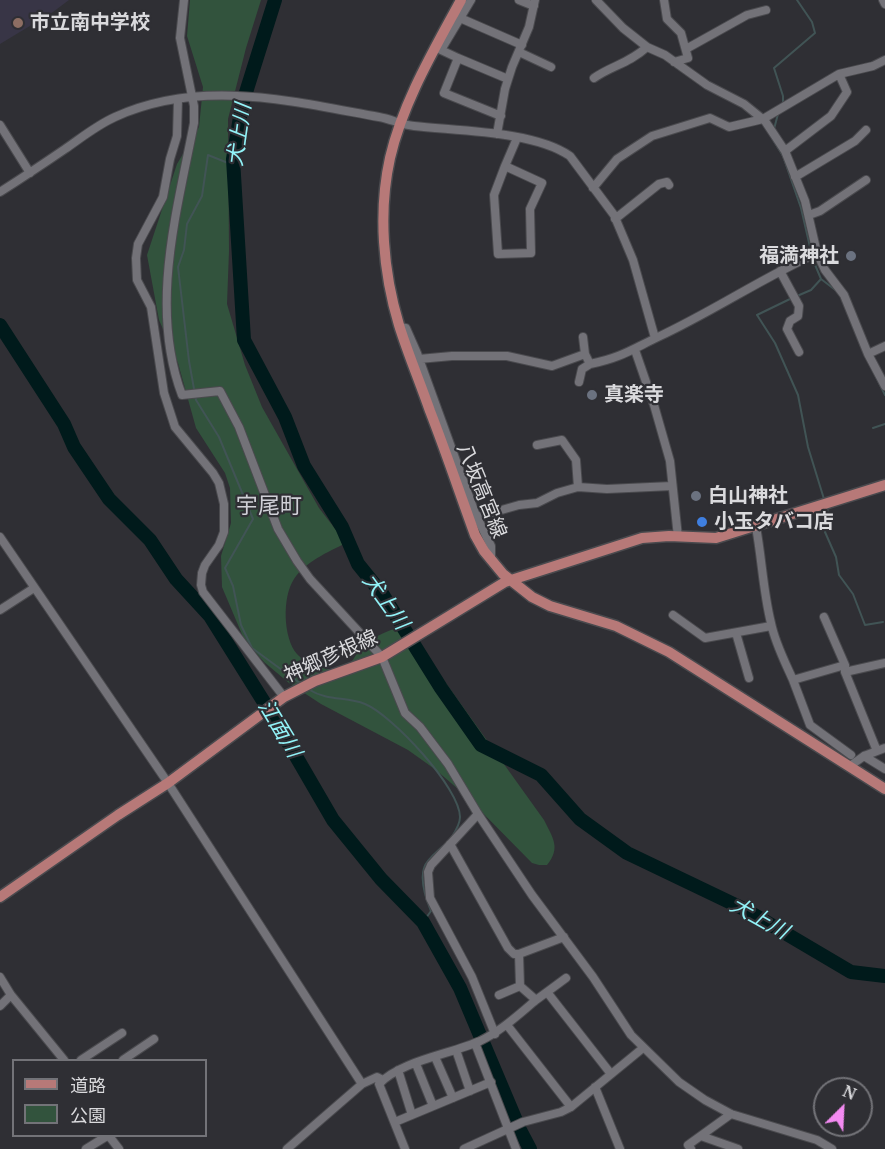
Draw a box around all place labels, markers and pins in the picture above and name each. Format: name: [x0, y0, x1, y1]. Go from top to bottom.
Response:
place label: 市立南中学校: [30, 11, 150, 35]
marker: 市立南中学校: [11, 16, 25, 30]
place label: 福満神社: [759, 244, 839, 268]
marker: 福満神社: [844, 249, 858, 263]
place label: 真楽寺: [604, 383, 664, 407]
marker: 真楽寺: [585, 388, 599, 402]
place label: 白山神社: [708, 484, 788, 508]
marker: 白山神社: [689, 489, 703, 503]
place label: 小玉タバコ店: [714, 510, 834, 534]
marker: 小玉タバコ店: [695, 515, 709, 529]

